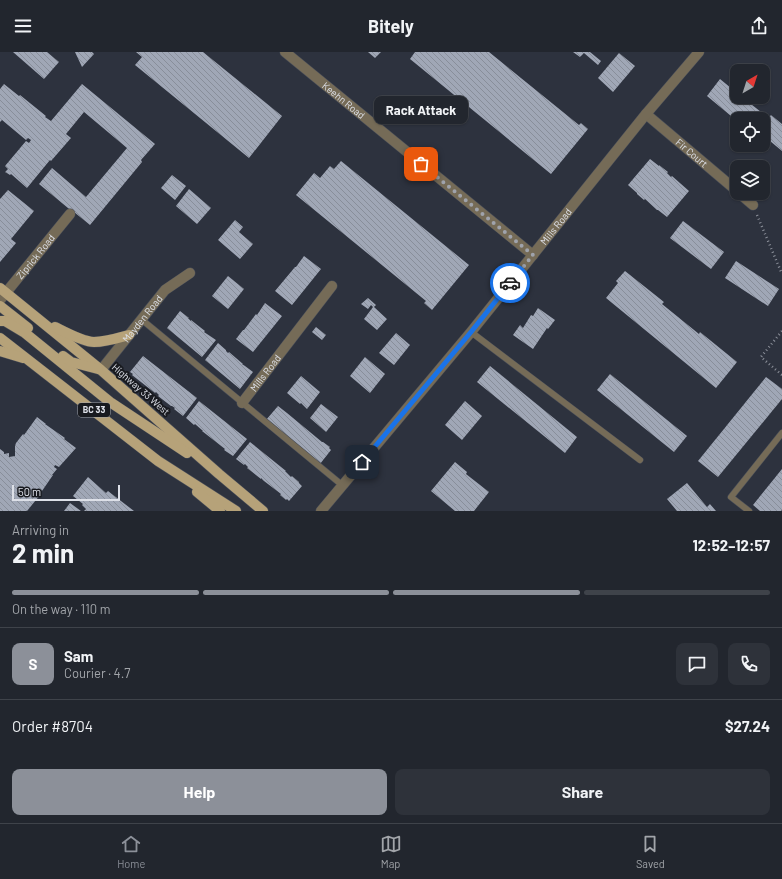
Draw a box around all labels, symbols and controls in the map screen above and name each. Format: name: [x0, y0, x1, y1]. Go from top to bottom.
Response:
icon: menu: [12, 15, 34, 37]
text: Bitely: [368, 15, 414, 37]
icon: share: [748, 15, 770, 37]
north arrow: [730, 64, 770, 104]
map controls: [730, 64, 770, 200]
street label: Keehn Road: [320, 79, 368, 121]
callout: Rack Attack: [374, 96, 468, 124]
text: Rack Attack: [386, 102, 456, 118]
button: locate: [730, 112, 770, 152]
street label: Fir Court: [673, 136, 711, 170]
pin: [404, 147, 438, 181]
icon: bag: [410, 153, 432, 175]
button: layers: [730, 160, 770, 200]
street label: Mills Road: [538, 206, 574, 247]
street label: Ziprick Road: [14, 232, 57, 281]
courier: [490, 263, 530, 303]
icon: car: [499, 272, 521, 294]
street label: Mayden Road: [120, 292, 165, 344]
street label: Mills Road: [247, 352, 283, 394]
street label: Highway 33 West: [110, 361, 173, 418]
road number: BC 33: [78, 403, 110, 417]
pin: [345, 445, 379, 479]
icon: home: [351, 451, 373, 473]
scale bar: [12, 483, 120, 502]
text: 50 m: [18, 485, 41, 498]
text: Arriving in: [12, 522, 69, 538]
text: 12:52–12:57: [693, 536, 770, 554]
text: 2 min: [12, 537, 74, 568]
text: On the way · 110 m: [12, 601, 110, 617]
button: chat: [676, 643, 718, 685]
button: phone: [728, 643, 770, 685]
text: Sam: [64, 647, 93, 665]
text: S: [29, 655, 37, 673]
text: Courier · 4.7: [64, 665, 131, 681]
text: Order #8704: [12, 717, 93, 735]
text: $27.24: [725, 717, 770, 735]
button: Help: [12, 769, 387, 815]
button: Share: [395, 769, 770, 815]
tab: Home: [117, 833, 145, 870]
tab: Map: [380, 833, 402, 870]
tab: Saved: [636, 833, 665, 870]

